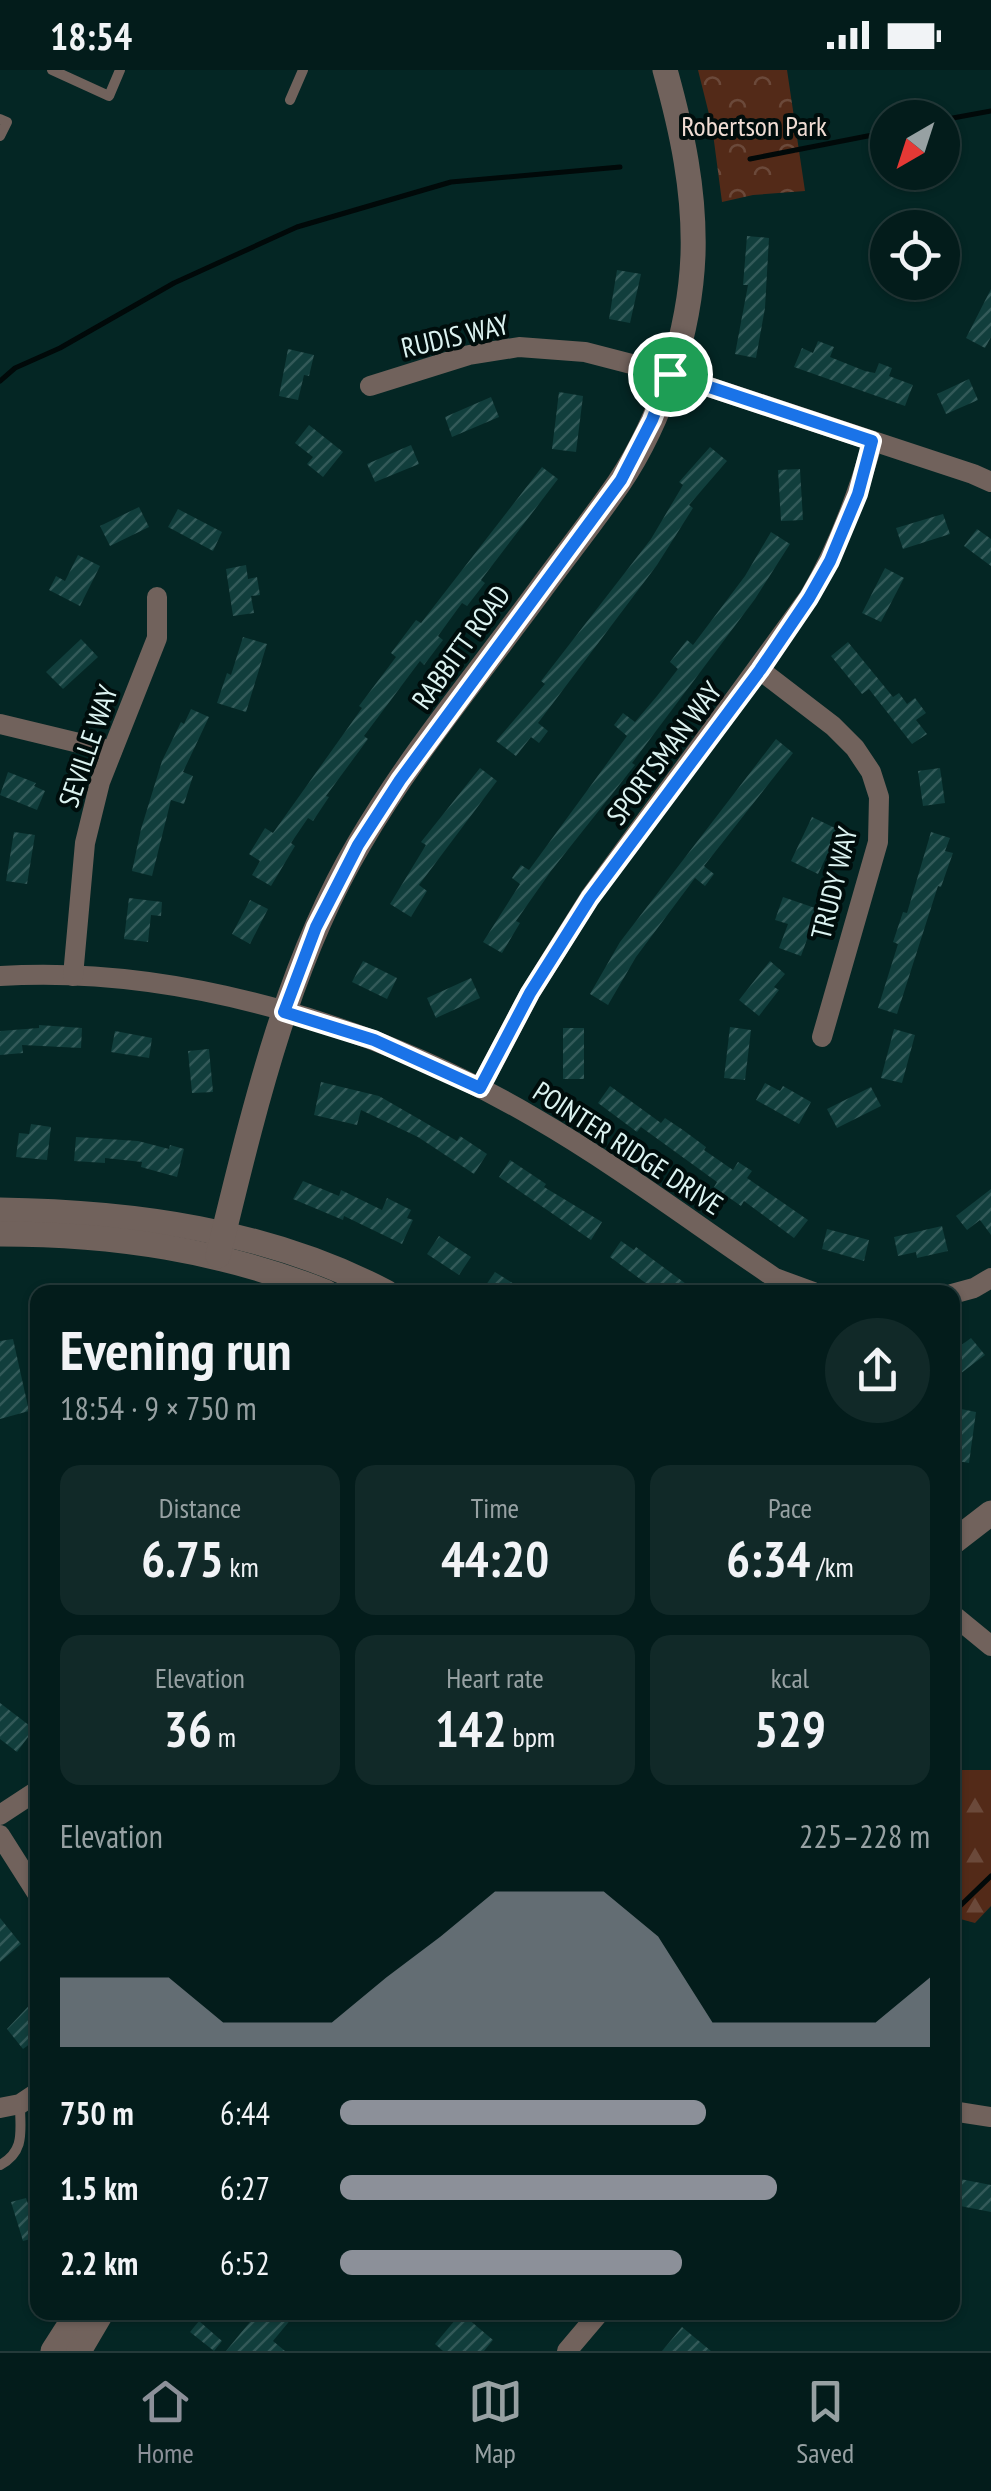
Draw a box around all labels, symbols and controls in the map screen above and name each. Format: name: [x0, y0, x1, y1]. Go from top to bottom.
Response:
text: 18:54: [50, 11, 132, 60]
north arrow: [870, 100, 960, 190]
map controls: [870, 100, 960, 300]
park label: Robertson Park: [681, 107, 827, 144]
button: locate: [870, 210, 960, 300]
street label: RUDIS WAY: [398, 305, 513, 366]
pin: [628, 332, 713, 417]
icon: arrive: [643, 347, 698, 402]
street label: RABBITT ROAD: [403, 577, 518, 716]
street label: SPORTSMAN WAY: [598, 673, 730, 832]
street label: SEVILLE WAY: [49, 680, 126, 812]
street label: TRUDY WAY: [802, 823, 865, 943]
street label: POINTER RIDGE DRIVE: [526, 1072, 730, 1223]
text: Evening run: [60, 1314, 292, 1385]
button: share: [825, 1318, 930, 1423]
text: 18:54 · 9 × 750 m: [60, 1387, 257, 1429]
text: Distance: [159, 1489, 241, 1526]
text: Time: [471, 1489, 519, 1526]
text: Pace: [768, 1489, 812, 1526]
text: 6.75: [141, 1526, 224, 1591]
text: 44:20: [441, 1526, 549, 1591]
text: 6:34: [726, 1526, 810, 1591]
text: km: [224, 1548, 259, 1585]
text: /km: [810, 1548, 854, 1585]
text: Elevation: [155, 1659, 245, 1696]
text: Heart rate: [446, 1659, 544, 1696]
text: kcal: [771, 1659, 809, 1696]
text: 36: [164, 1696, 212, 1761]
text: 142: [435, 1696, 507, 1761]
text: 529: [754, 1696, 826, 1761]
text: m: [212, 1718, 236, 1755]
text: bpm: [507, 1718, 555, 1755]
text: Elevation: [60, 1815, 163, 1857]
text: 225–228 m: [799, 1815, 930, 1857]
text: 750 m: [60, 2092, 134, 2134]
text: 6:44: [220, 2092, 270, 2134]
text: 1.5 km: [60, 2167, 138, 2209]
text: 6:27: [220, 2167, 270, 2209]
text: 2.2 km: [60, 2242, 138, 2284]
text: 6:52: [220, 2242, 270, 2284]
tab: Home: [137, 2374, 194, 2471]
tab: Map: [468, 2374, 523, 2471]
tab: Saved: [796, 2374, 854, 2471]

